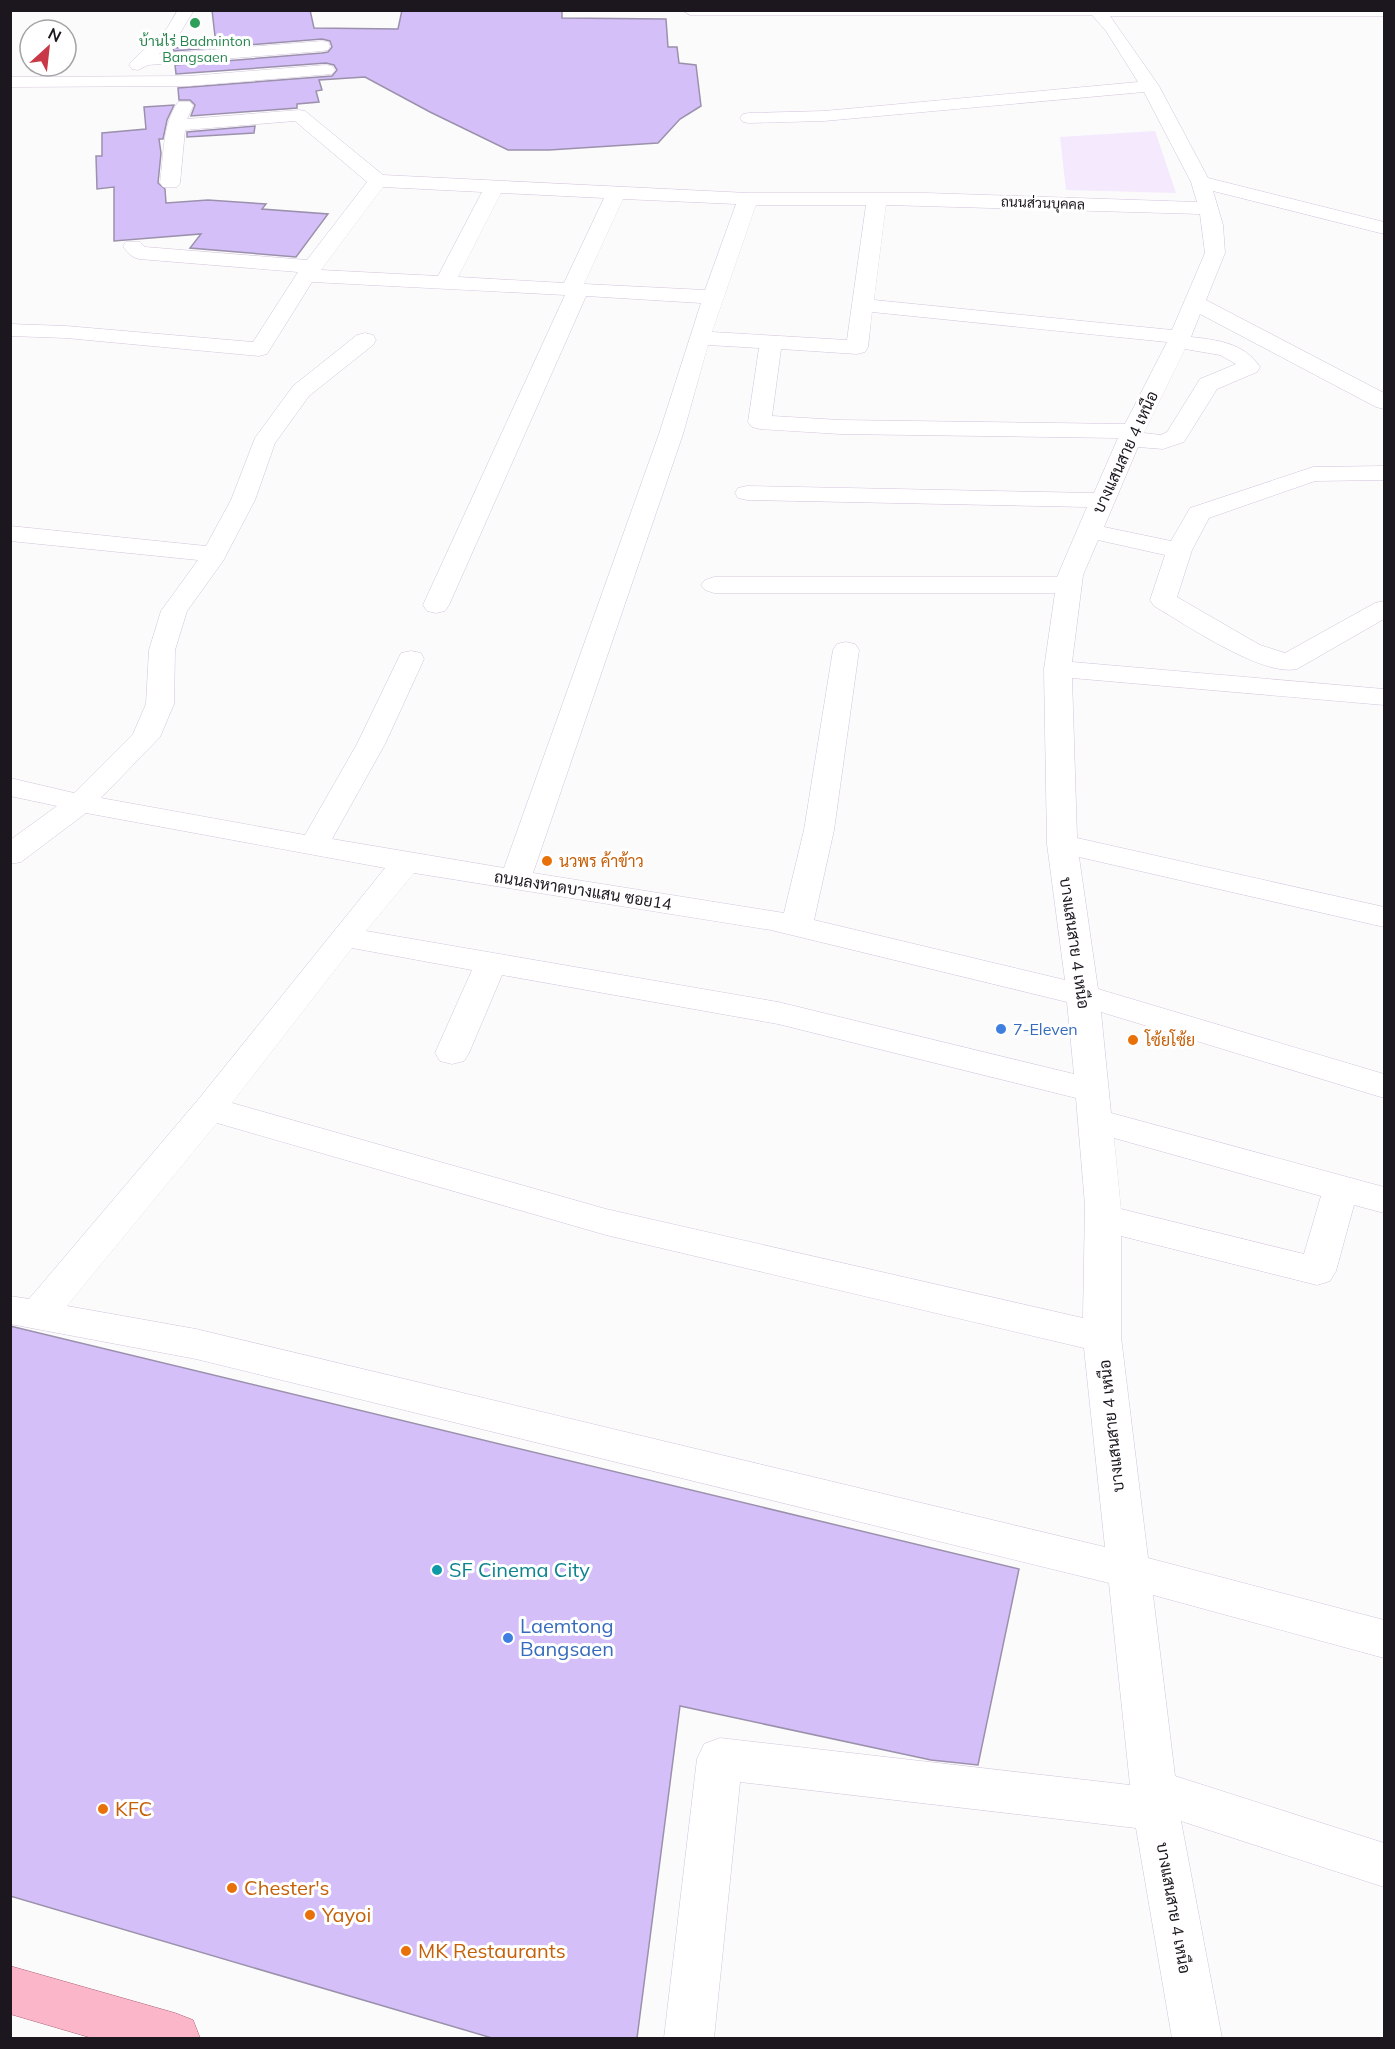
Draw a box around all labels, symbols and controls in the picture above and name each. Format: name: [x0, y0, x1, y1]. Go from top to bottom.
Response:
marker: บ้านไร่ Badminton Bangsaen: [188, 16, 202, 30]
north arrow: [18, 18, 78, 78]
text: N: [45, 23, 65, 46]
place label: บ้านไร่ Badminton Bangsaen: [139, 32, 251, 66]
street label: ถนนส่วนบุคคล: [1001, 193, 1085, 214]
street label: บางแสนสาย 4 เหนือ: [1088, 388, 1162, 516]
place label: นวพร ค้าข้าว: [559, 851, 644, 871]
marker: นวพร ค้าข้าว: [540, 854, 554, 868]
street label: ถนนลงหาดบางแสน ซอย14: [493, 866, 674, 914]
street label: บางแสนสาย 4 เหนือ: [1056, 876, 1094, 1010]
place label: 7-Eleven: [1013, 1019, 1078, 1039]
marker: 7-Eleven: [994, 1022, 1008, 1036]
place label: โซ้ยโซ้ย: [1144, 1029, 1195, 1050]
marker: โซ้ยโซ้ย: [1126, 1033, 1140, 1047]
street label: บางแสนสาย 4 เหนือ: [1094, 1359, 1128, 1493]
place label: SF Cinema City: [449, 1557, 590, 1582]
marker: SF Cinema City: [430, 1563, 444, 1577]
place label: Laemtong Bangsaen: [520, 1613, 614, 1661]
marker: Laemtong Bangsaen: [501, 1631, 515, 1645]
place label: KFC: [115, 1796, 152, 1821]
marker: KFC: [96, 1802, 110, 1816]
street label: บางแสนสาย 4 เหนือ: [1153, 1841, 1195, 1975]
place label: Chester's: [244, 1875, 329, 1900]
marker: Chester's: [225, 1881, 239, 1895]
place label: Yayoi: [321, 1902, 371, 1927]
marker: Yayoi: [303, 1908, 317, 1922]
place label: MK Restaurants: [418, 1938, 566, 1963]
marker: MK Restaurants: [399, 1944, 413, 1958]

